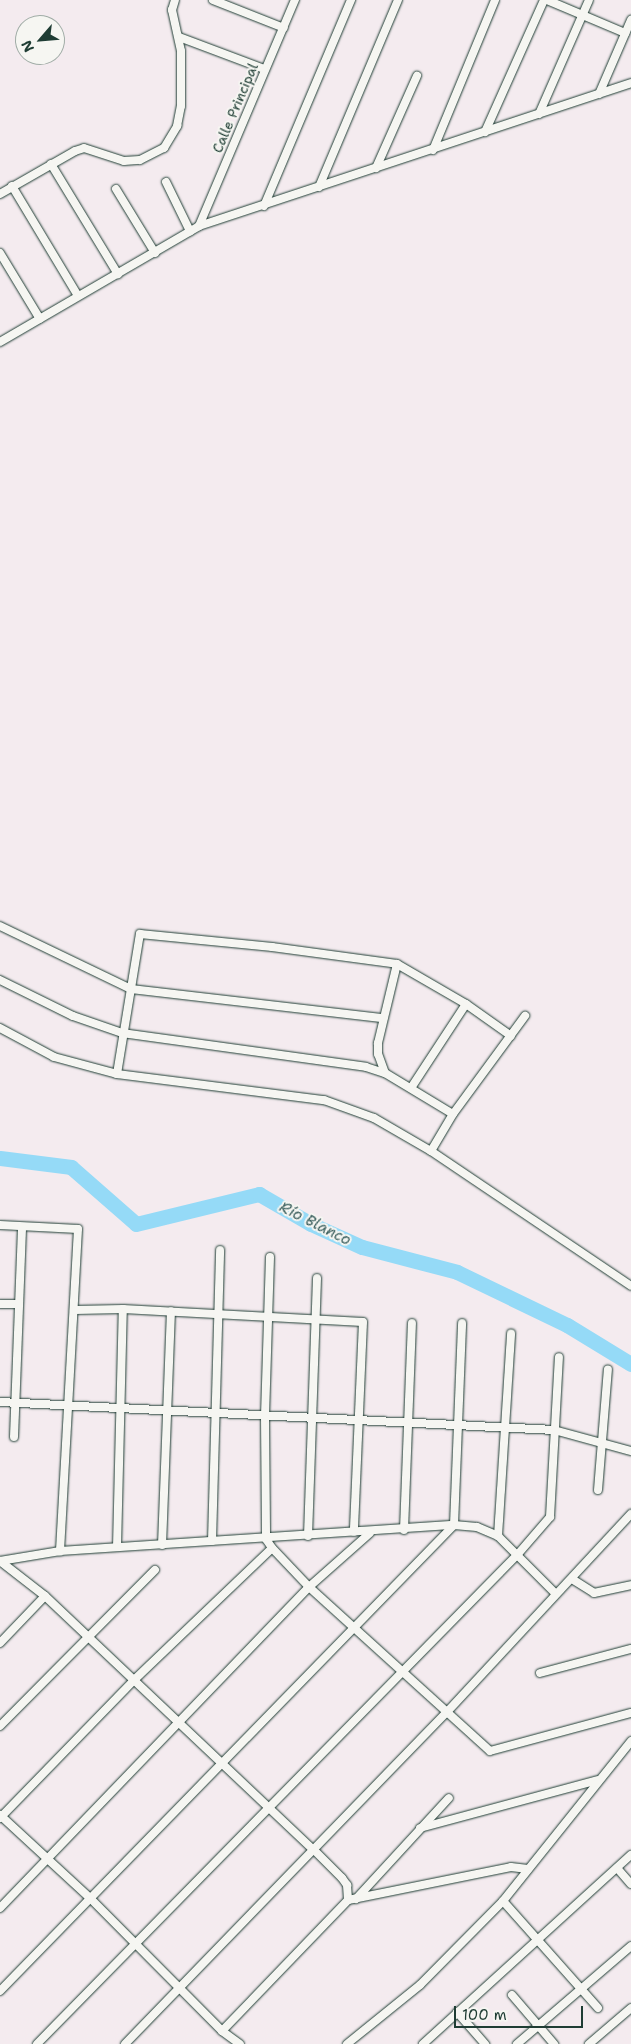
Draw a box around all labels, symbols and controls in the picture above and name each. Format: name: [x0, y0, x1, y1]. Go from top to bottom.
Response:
north arrow: [15, 15, 65, 65]
text: N: [17, 37, 38, 55]
street label: Calle Principal: [209, 61, 261, 155]
water label: Río Blanco: [276, 1198, 354, 1250]
scale bar: [456, 1996, 585, 2028]
text: 100 m: [462, 2005, 507, 2025]

